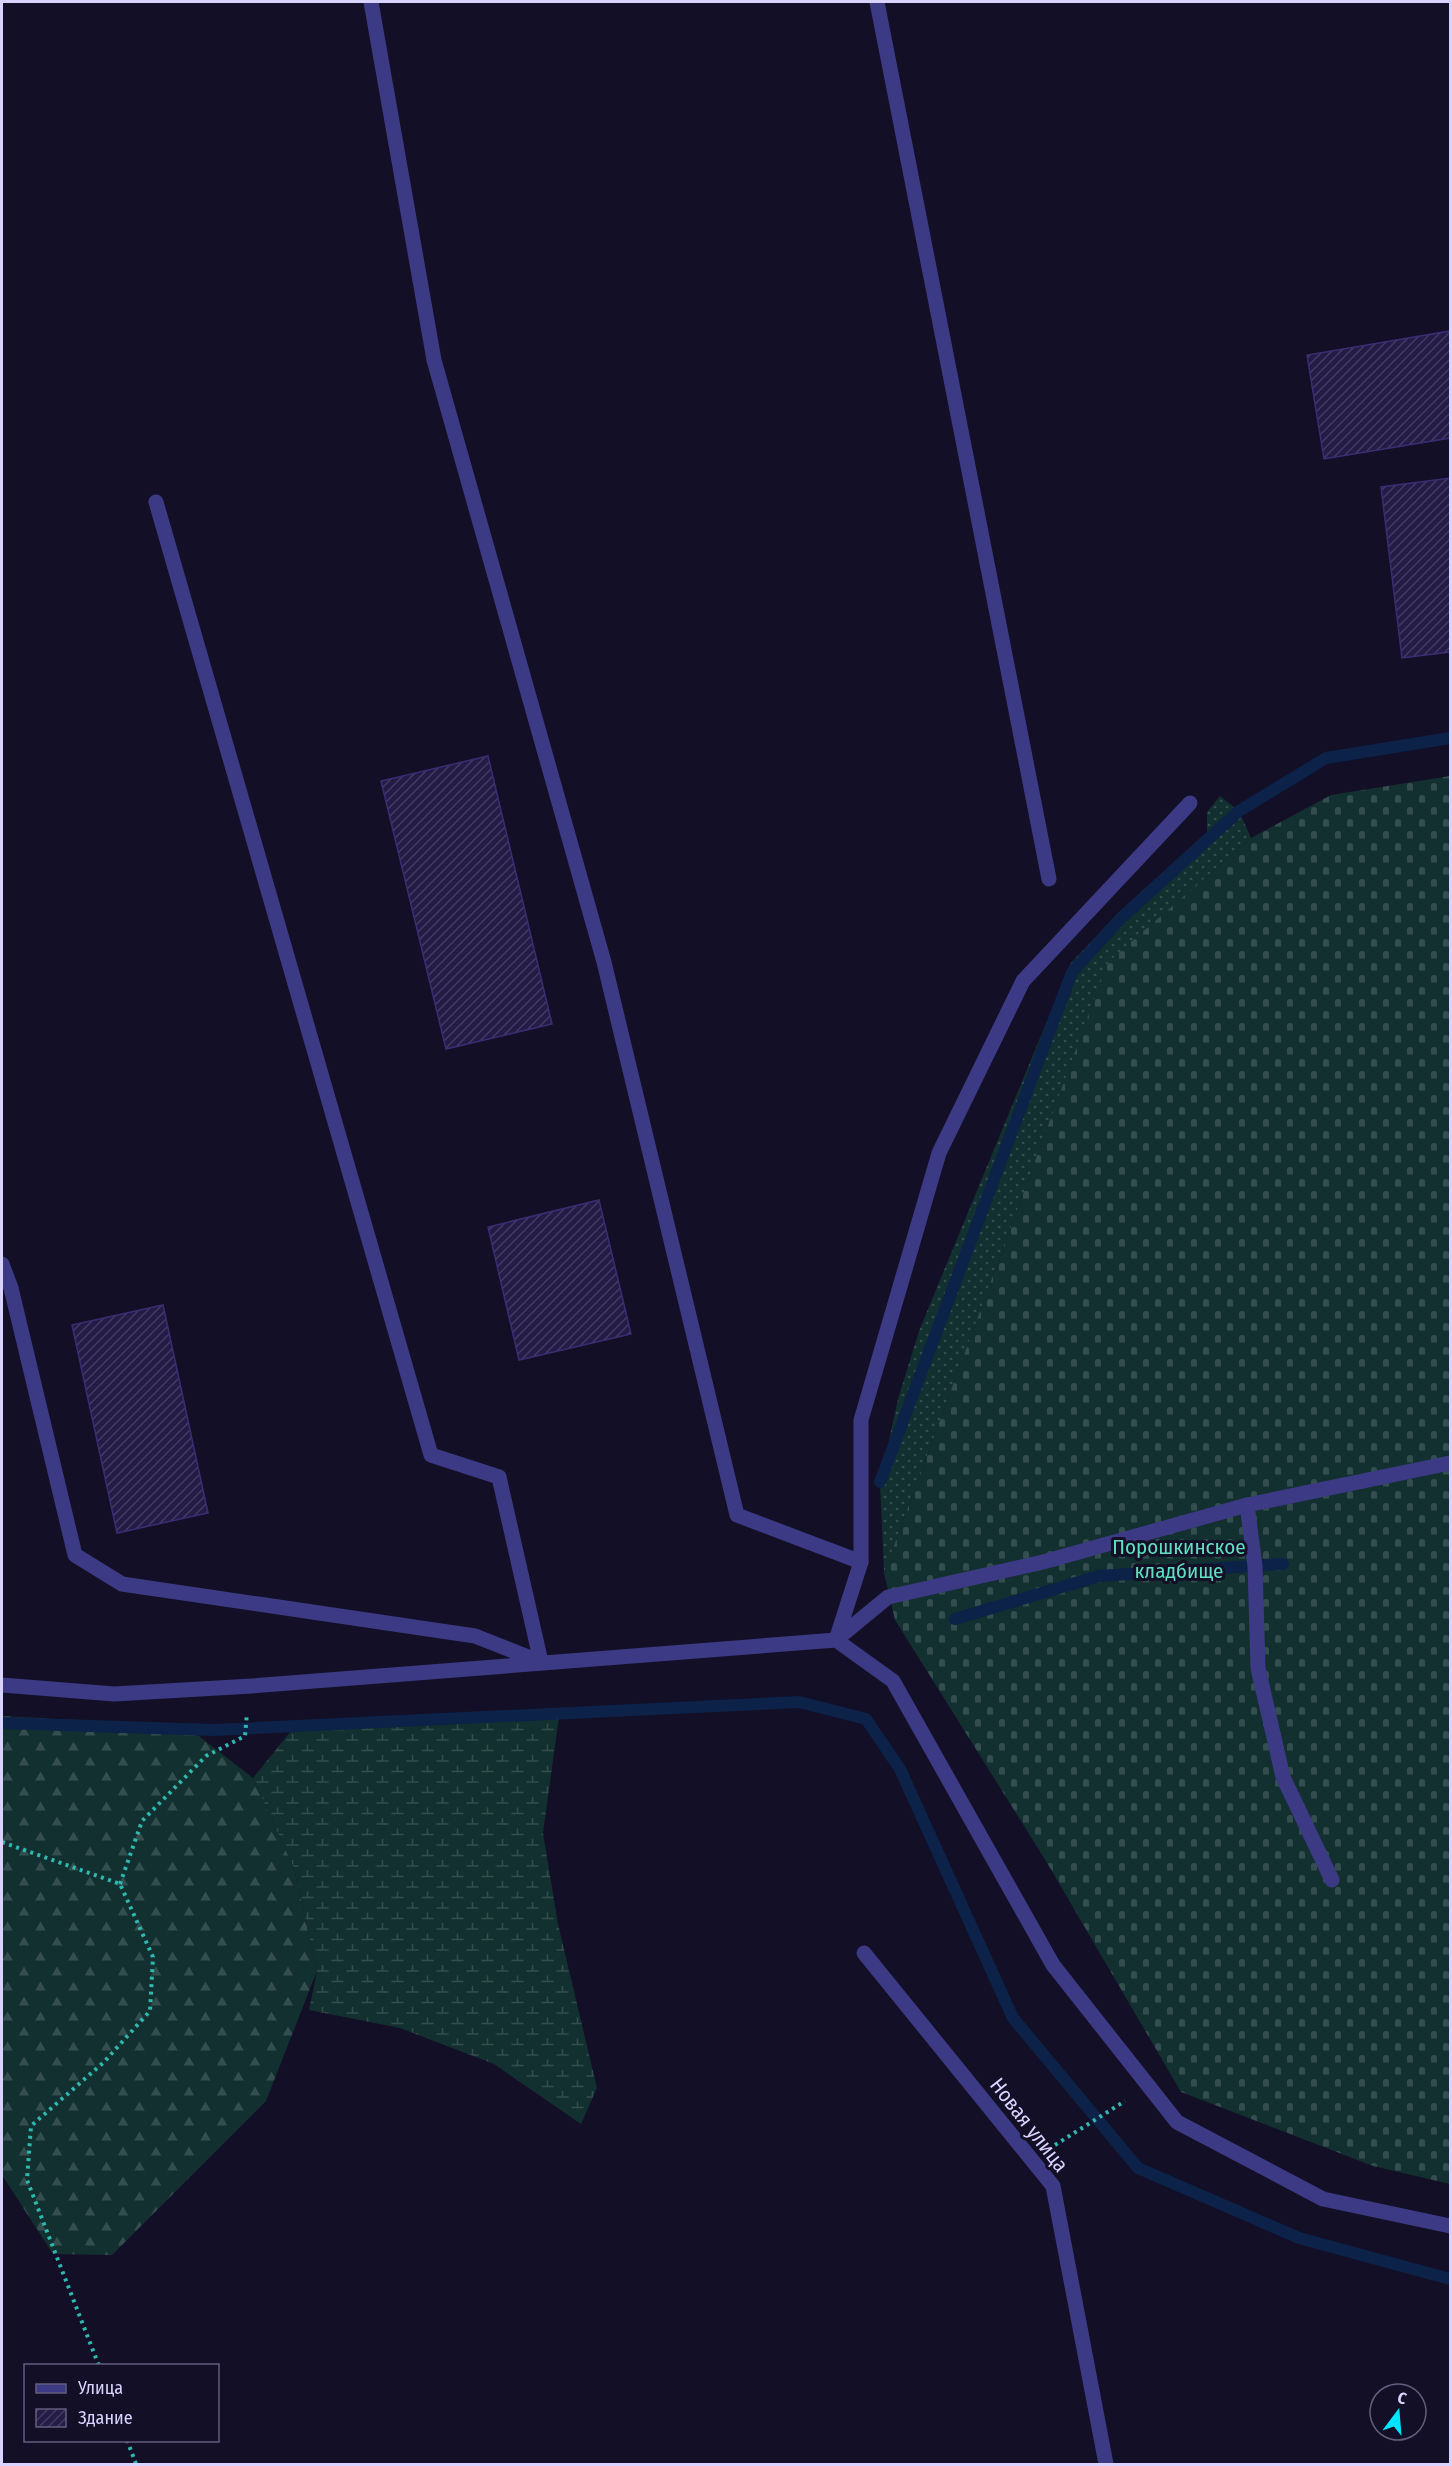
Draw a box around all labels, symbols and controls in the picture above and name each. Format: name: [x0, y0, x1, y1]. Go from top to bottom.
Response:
park label: Порошкинское кладбище: [1112, 1534, 1246, 1584]
street label: Новая улица: [984, 2073, 1074, 2177]
legend: [24, 2364, 219, 2442]
text: Улица: [77, 2377, 123, 2399]
north arrow: [1368, 2382, 1428, 2442]
text: С: [1395, 2388, 1409, 2409]
text: Здание: [78, 2407, 133, 2429]

